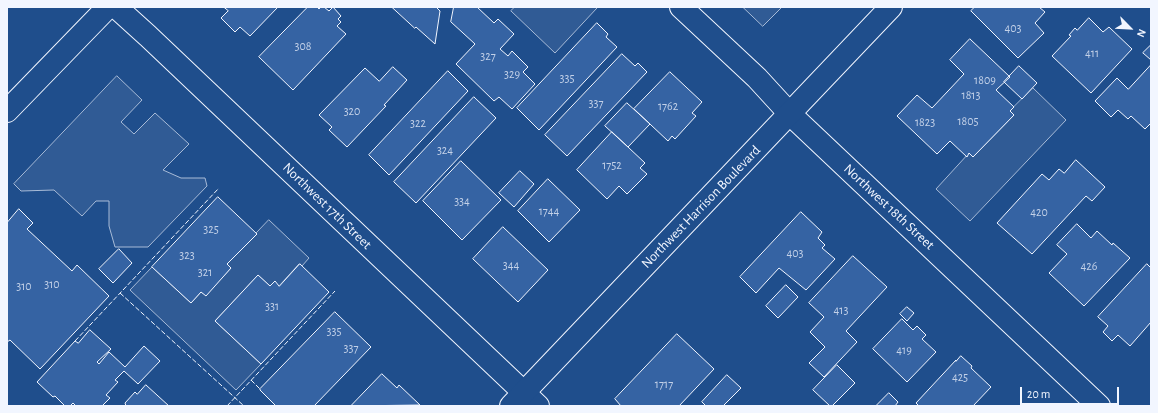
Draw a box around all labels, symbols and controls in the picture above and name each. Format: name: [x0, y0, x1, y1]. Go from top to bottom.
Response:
north arrow: [1110, 8, 1150, 48]
house number: 403: [1004, 21, 1022, 35]
text: N: [1135, 27, 1148, 39]
house number: 308: [295, 39, 311, 53]
house number: 411: [1085, 46, 1099, 60]
house number: 327: [480, 49, 496, 63]
house number: 329: [504, 67, 520, 81]
house number: 335: [560, 71, 574, 85]
house number: 1809: [974, 73, 996, 87]
house number: 1813: [962, 88, 980, 102]
house number: 337: [589, 96, 603, 110]
house number: 1762: [658, 99, 678, 113]
house number: 320: [344, 104, 360, 118]
house number: 1805: [957, 114, 979, 128]
house number: 1823: [915, 115, 935, 129]
house number: 322: [410, 116, 426, 130]
street label: Northwest Harrison Boulevard: [638, 142, 764, 272]
house number: 324: [437, 143, 453, 157]
house number: 1752: [602, 158, 622, 172]
street label: Northwest 17th Street: [279, 159, 375, 253]
street label: Northwest 18th Street: [840, 161, 938, 253]
house number: 334: [454, 194, 470, 208]
house number: 1744: [539, 204, 559, 218]
house number: 420: [1030, 205, 1048, 219]
house number: 325: [203, 222, 219, 236]
house number: 403: [786, 246, 804, 260]
house number: 323: [179, 248, 195, 262]
house number: 344: [503, 258, 519, 272]
house number: 426: [1081, 259, 1097, 273]
house number: 321: [198, 265, 212, 279]
house number: 310: [44, 277, 60, 291]
house number: 310: [16, 279, 32, 293]
house number: 331: [265, 299, 279, 313]
house number: 413: [834, 303, 848, 317]
house number: 335: [327, 324, 341, 338]
house number: 337: [344, 341, 358, 355]
house number: 419: [896, 343, 912, 357]
house number: 425: [952, 370, 968, 384]
house number: 1717: [655, 377, 673, 391]
scale bar: [1022, 379, 1121, 405]
text: 20 m: [1027, 388, 1050, 400]

